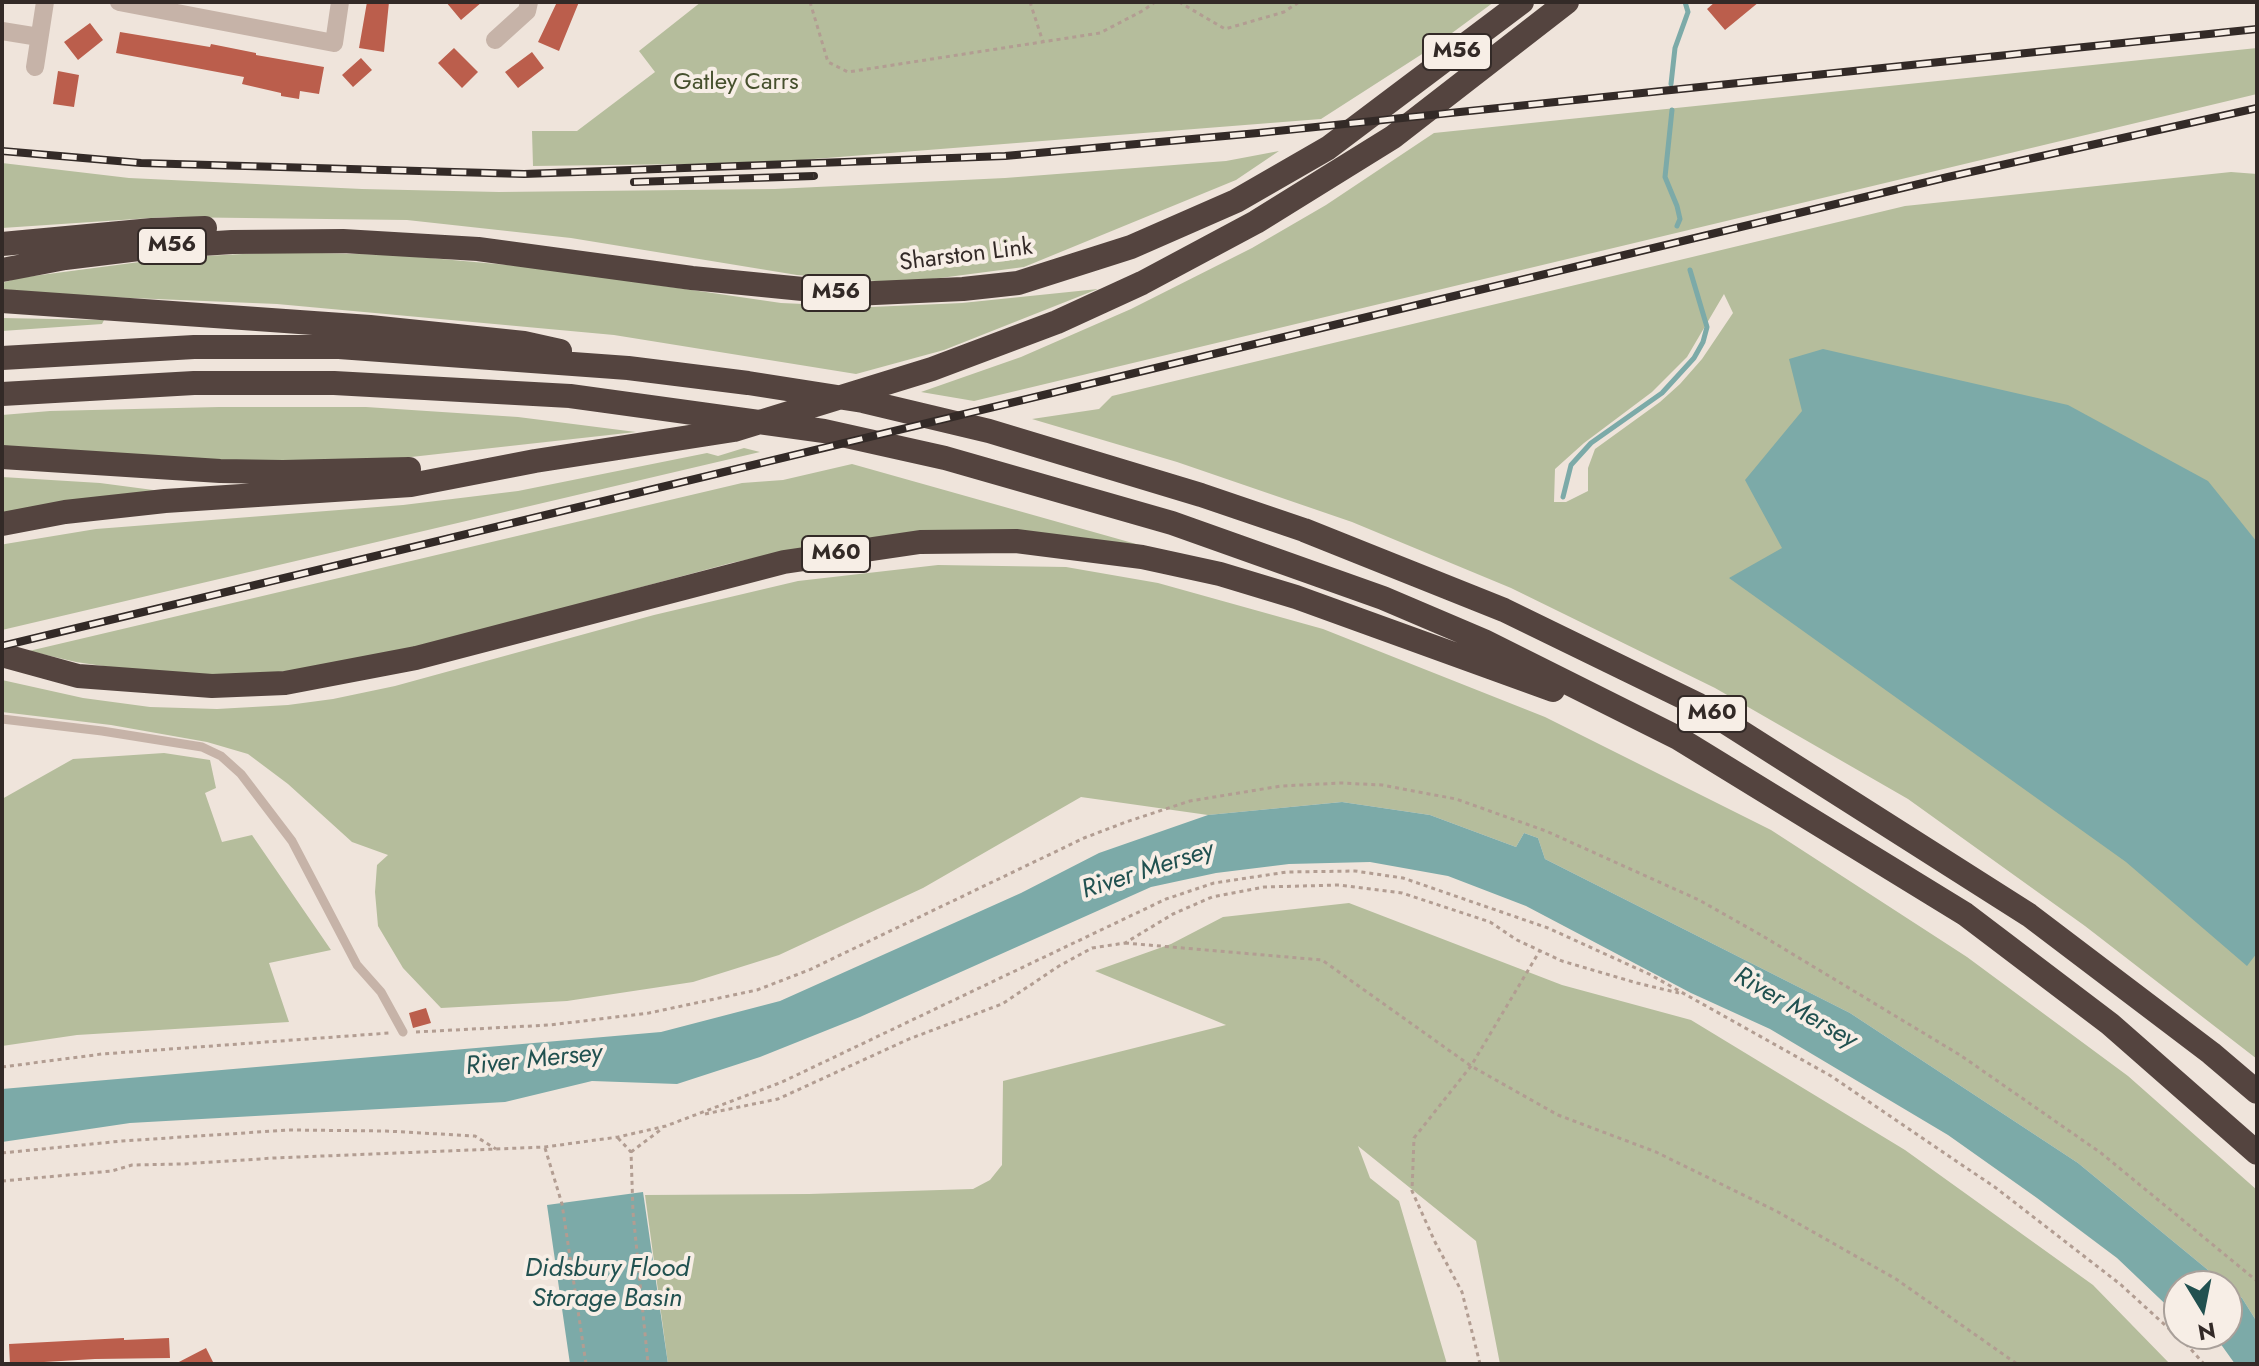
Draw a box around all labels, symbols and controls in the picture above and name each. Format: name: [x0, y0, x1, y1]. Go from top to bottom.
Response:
road number: M56: [1423, 34, 1491, 70]
park label: Gatley Carrs: [673, 69, 799, 97]
road number: M56: [138, 228, 206, 264]
street label: Sharston Link: [898, 234, 1034, 278]
road number: M56: [802, 275, 870, 311]
road number: M60: [802, 536, 870, 572]
road number: M60: [1678, 696, 1746, 732]
water label: River Mersey: [1078, 835, 1218, 907]
water label: River Mersey: [1728, 961, 1862, 1057]
water label: River Mersey: [464, 1038, 604, 1084]
water label: Didsbury Flood Storage Basin: [525, 1254, 689, 1316]
north arrow: [2163, 1270, 2243, 1350]
text: N: [2195, 1314, 2218, 1349]

